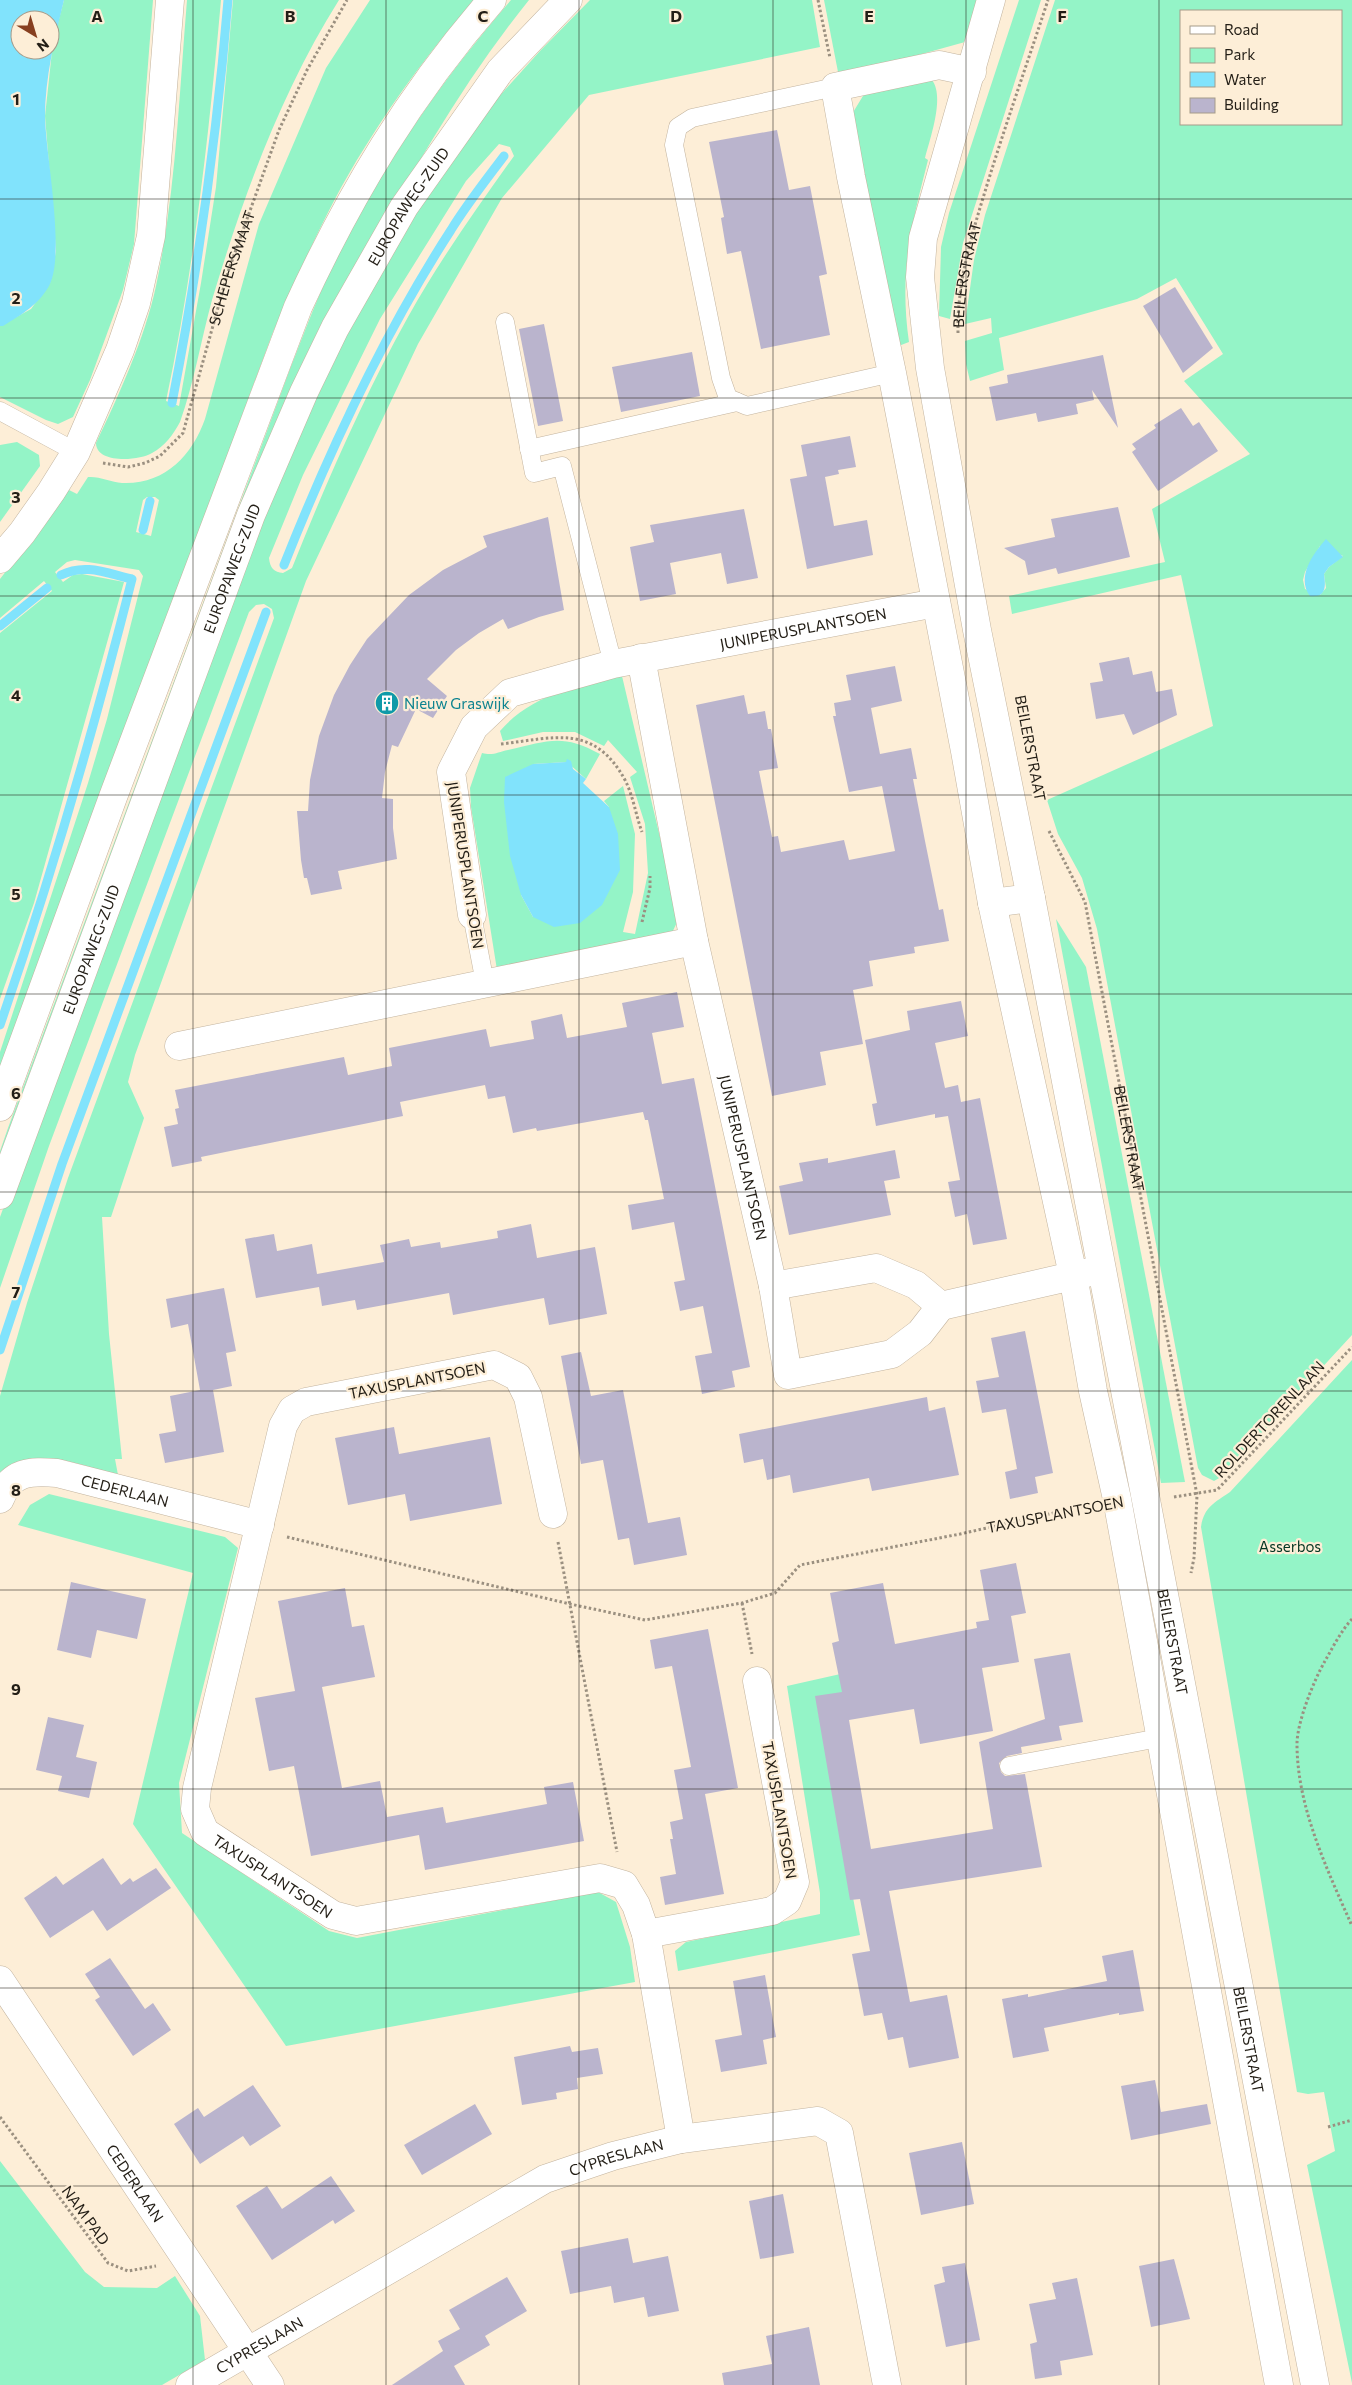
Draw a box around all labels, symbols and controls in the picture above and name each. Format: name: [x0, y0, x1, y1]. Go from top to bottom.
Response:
text: A: [91, 6, 103, 25]
text: B: [285, 6, 296, 25]
text: C: [478, 6, 489, 25]
text: D: [670, 6, 682, 25]
text: E: [864, 6, 874, 25]
text: F: [1057, 6, 1067, 25]
north arrow: [10, 10, 60, 60]
legend: [1180, 10, 1342, 125]
text: Road: [1224, 20, 1259, 38]
text: N: [34, 36, 53, 56]
text: Park: [1224, 45, 1255, 63]
text: Water: [1224, 70, 1266, 88]
text: 1: [12, 89, 20, 108]
text: Building: [1224, 95, 1279, 113]
street label: EUROPAWEG-ZUID: [364, 144, 453, 269]
street label: SCHEPERSMAAT: [205, 208, 259, 327]
street label: BEILERSTRAAT: [949, 219, 985, 328]
text: 2: [11, 288, 21, 307]
text: 3: [11, 487, 21, 506]
street label: EUROPAWEG-ZUID: [199, 501, 264, 636]
street label: JUNIPERUSPLANTSOEN: [718, 604, 888, 653]
text: 4: [11, 685, 21, 704]
building icon: Nieuw Graswijk: [374, 690, 400, 716]
street label: BEILERSTRAAT: [1012, 693, 1050, 803]
place label: Nieuw Graswijk: [404, 694, 510, 712]
street label: JUNIPERUSPLANTSOEN: [444, 780, 488, 950]
street label: EUROPAWEG-ZUID: [59, 882, 123, 1017]
text: 5: [11, 884, 21, 903]
street label: JUNIPERUSPLANTSOEN: [716, 1073, 771, 1242]
text: 6: [11, 1083, 21, 1102]
street label: BEILERSTRAAT: [1111, 1084, 1149, 1193]
text: 7: [12, 1282, 21, 1301]
street label: ROLDERTORENLAAN: [1210, 1357, 1328, 1481]
street label: TAXUSPLANTSOEN: [347, 1358, 487, 1402]
street label: CEDERLAAN: [79, 1471, 171, 1510]
text: 8: [11, 1480, 21, 1499]
street label: TAXUSPLANTSOEN: [985, 1492, 1125, 1536]
park label: Asserbos: [1259, 1537, 1321, 1555]
street label: BEILERSTRAAT: [1154, 1587, 1192, 1697]
text: 9: [11, 1679, 21, 1698]
street label: TAXUSPLANTSOEN: [759, 1740, 801, 1880]
street label: TAXUSPLANTSOEN: [210, 1831, 336, 1921]
street label: BEILERSTRAAT: [1230, 1985, 1268, 2095]
street label: CYPRESLAAN: [566, 2135, 665, 2179]
street label: CEDERLAAN: [103, 2141, 168, 2225]
street label: NAM PAD: [58, 2182, 114, 2248]
street label: CYPRESLAAN: [212, 2313, 306, 2377]

